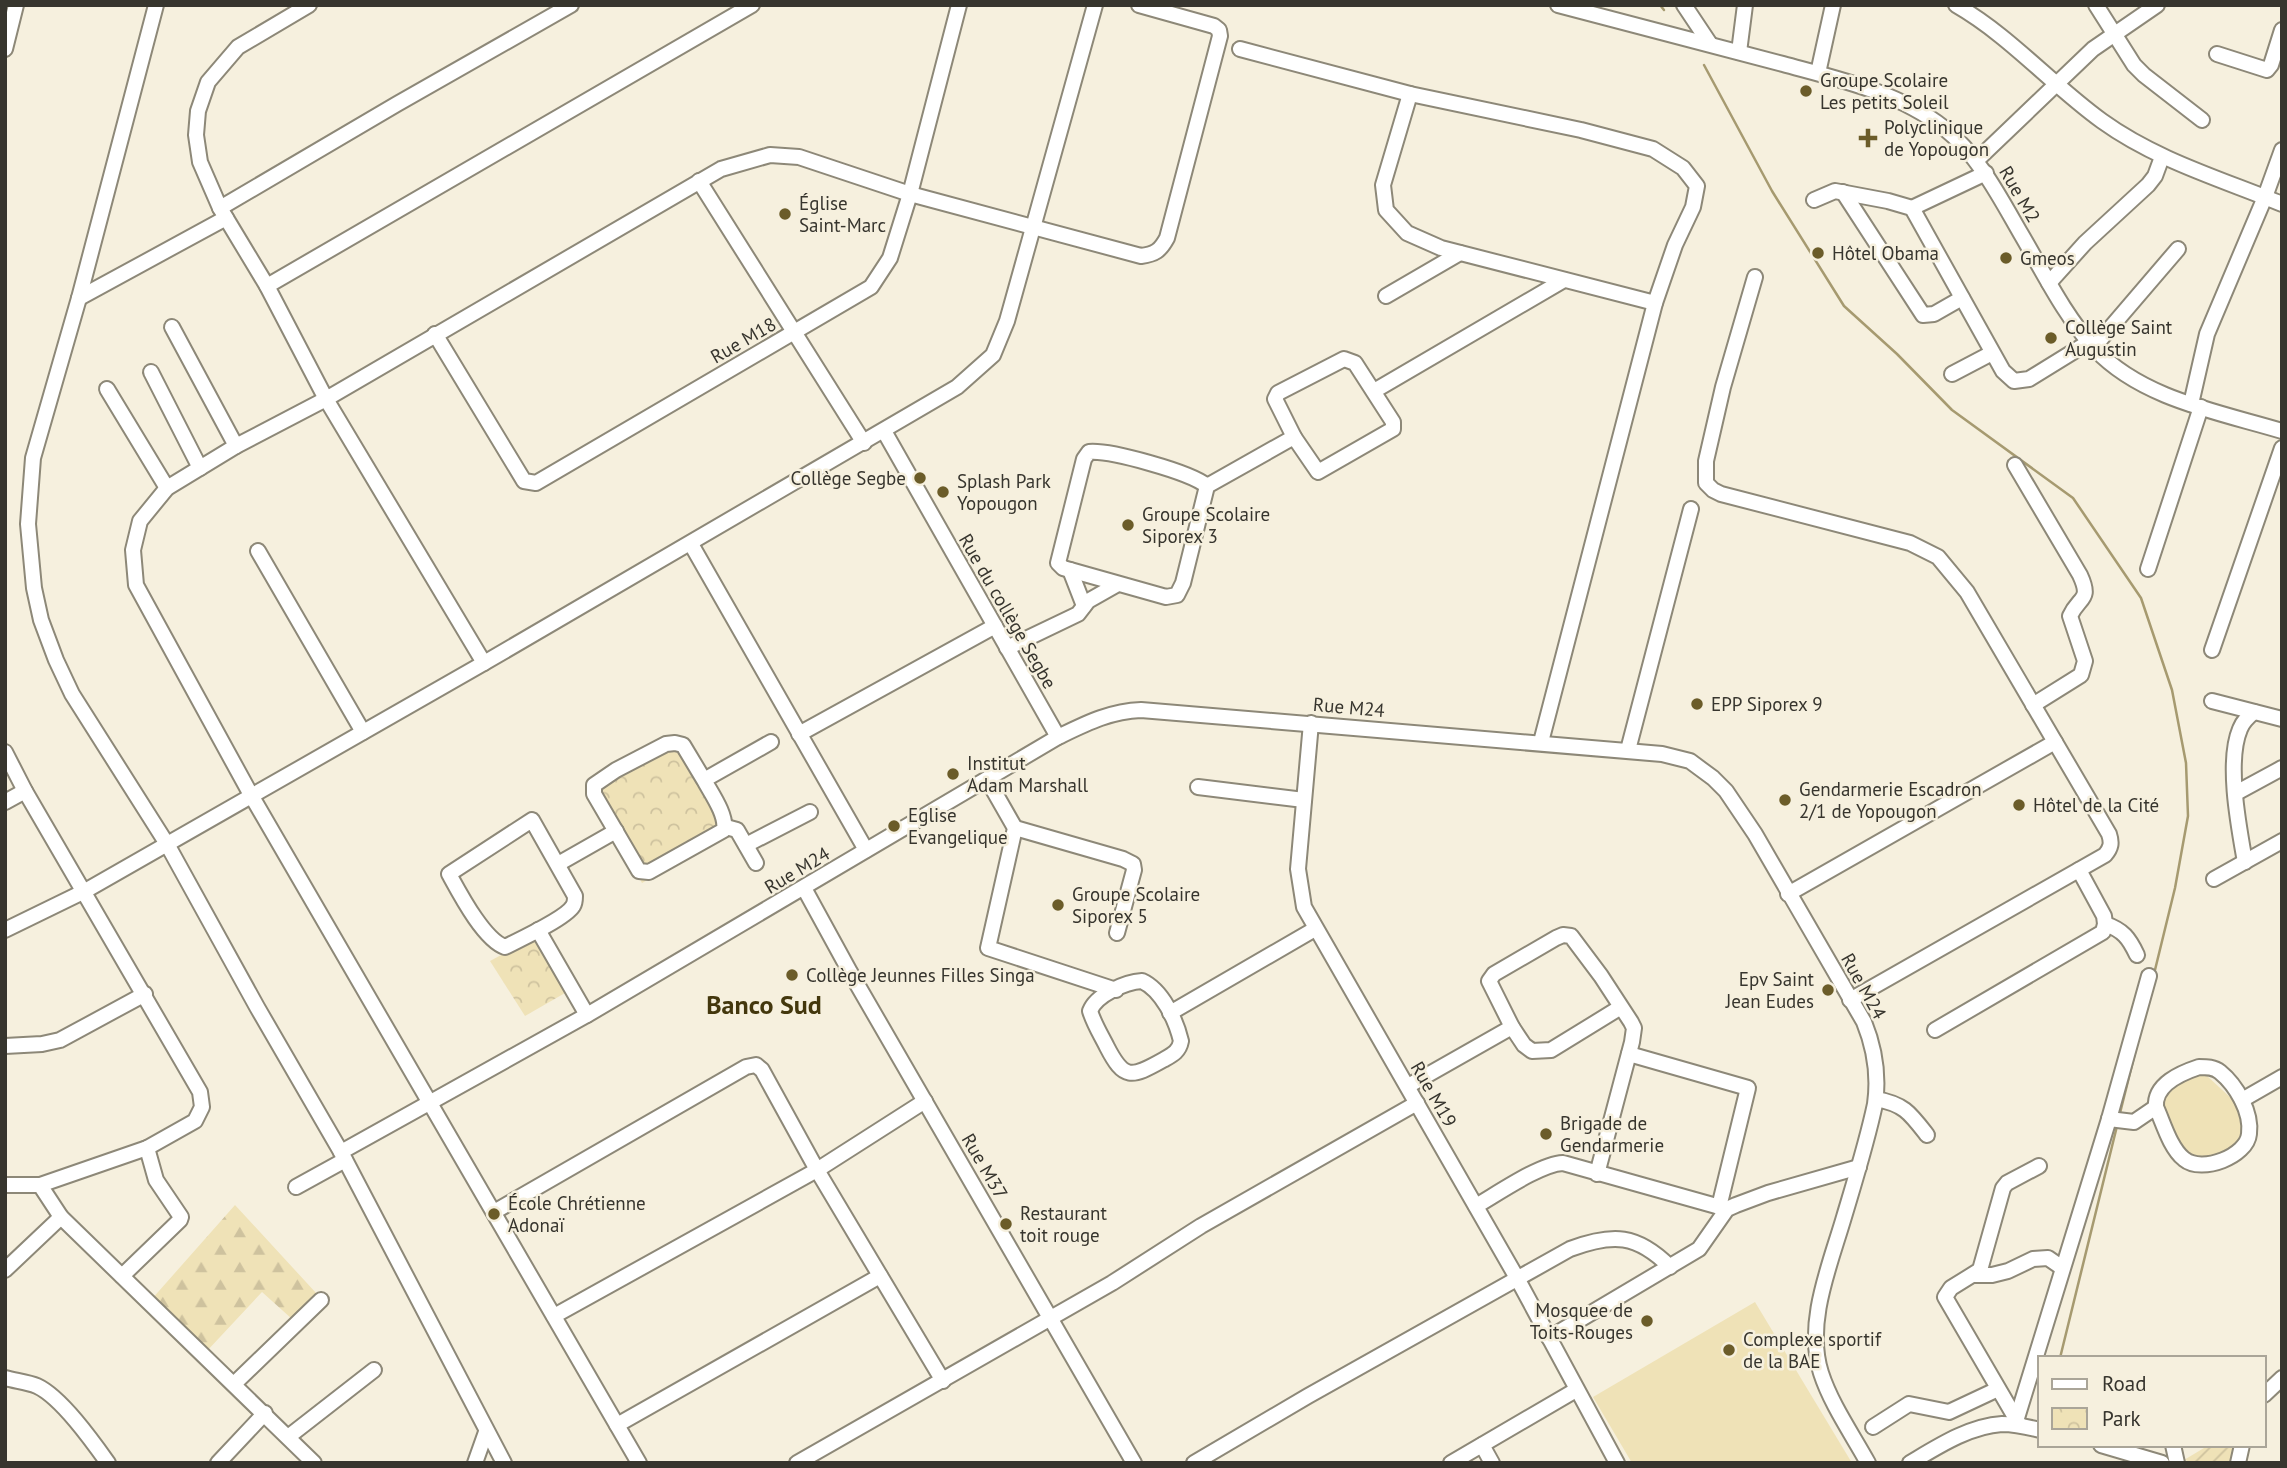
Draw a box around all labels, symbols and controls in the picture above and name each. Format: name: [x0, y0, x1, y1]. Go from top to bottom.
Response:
place label: Groupe Scolaire Les petits Soleil: [1820, 68, 1949, 114]
marker: Groupe Scolaire Les petits Soleil: [1798, 83, 1814, 99]
place label: Polyclinique de Yopougon: [1884, 115, 1989, 161]
marker: Polyclinique de Yopougon: [1858, 128, 1878, 148]
street label: Rue M2: [1994, 161, 2046, 227]
place label: Église Saint-Marc: [799, 191, 886, 237]
marker: Église Saint-Marc: [777, 206, 793, 222]
place label: Hôtel Obama: [1832, 241, 1939, 265]
marker: Hôtel Obama: [1810, 245, 1826, 261]
place label: Gmeos: [2020, 246, 2075, 270]
marker: Gmeos: [1998, 250, 2014, 266]
street label: Rue M18: [706, 312, 780, 368]
place label: Collège Saint Augustin: [2065, 315, 2173, 361]
marker: Collège Saint Augustin: [2043, 330, 2059, 346]
place label: Collège Segbe: [791, 466, 906, 490]
place label: Splash Park Yopougon: [957, 469, 1051, 515]
marker: Collège Segbe: [912, 470, 928, 486]
marker: Splash Park Yopougon: [935, 484, 951, 500]
place label: Groupe Scolaire Siporex 3: [1142, 502, 1270, 548]
marker: Groupe Scolaire Siporex 3: [1120, 517, 1136, 533]
street label: Rue du collège Segbe: [954, 529, 1062, 693]
street label: Rue M24: [1312, 692, 1386, 722]
place label: EPP Siporex 9: [1711, 692, 1823, 716]
marker: EPP Siporex 9: [1689, 696, 1705, 712]
place label: Institut Adam Marshall: [967, 751, 1089, 797]
marker: Institut Adam Marshall: [945, 766, 961, 782]
place label: Gendarmerie Escadron 2/1 de Yopougon: [1799, 777, 1982, 823]
marker: Gendarmerie Escadron 2/1 de Yopougon: [1777, 792, 1793, 808]
place label: Hôtel de la Cité: [2033, 793, 2159, 817]
marker: Hôtel de la Cité: [2011, 797, 2027, 813]
place label: Eglise Evangelique: [908, 803, 1008, 849]
marker: Eglise Evangelique: [886, 818, 902, 834]
street label: Rue M24: [760, 841, 834, 899]
place label: Groupe Scolaire Siporex 5: [1072, 882, 1200, 928]
marker: Groupe Scolaire Siporex 5: [1050, 897, 1066, 913]
street label: Rue M24: [1836, 949, 1892, 1023]
place label: Collège Jeunnes Filles Singa: [806, 963, 1035, 987]
marker: Collège Jeunnes Filles Singa: [784, 967, 800, 983]
place label: Epv Saint Jean Eudes: [1725, 967, 1815, 1013]
marker: Epv Saint Jean Eudes: [1820, 982, 1836, 998]
district label: Banco Sud: [706, 988, 822, 1021]
street label: Rue M19: [1406, 1057, 1462, 1131]
place label: Brigade de Gendarmerie: [1560, 1111, 1664, 1157]
marker: Brigade de Gendarmerie: [1538, 1126, 1554, 1142]
street label: Rue M37: [957, 1129, 1013, 1203]
place label: École Chrétienne Adonaï: [508, 1191, 646, 1237]
place label: Restaurant toit rouge: [1020, 1201, 1107, 1247]
marker: École Chrétienne Adonaï: [486, 1206, 502, 1222]
marker: Restaurant toit rouge: [998, 1216, 1014, 1232]
place label: Mosquee de Toits-Rouges: [1530, 1298, 1633, 1344]
marker: Mosquee de Toits-Rouges: [1639, 1313, 1655, 1329]
place label: Complexe sportif de la BAE: [1743, 1327, 1882, 1373]
marker: Complexe sportif de la BAE: [1721, 1342, 1737, 1358]
legend: [2038, 1356, 2266, 1447]
text: Road: [2102, 1370, 2146, 1397]
text: Park: [2102, 1405, 2141, 1432]

